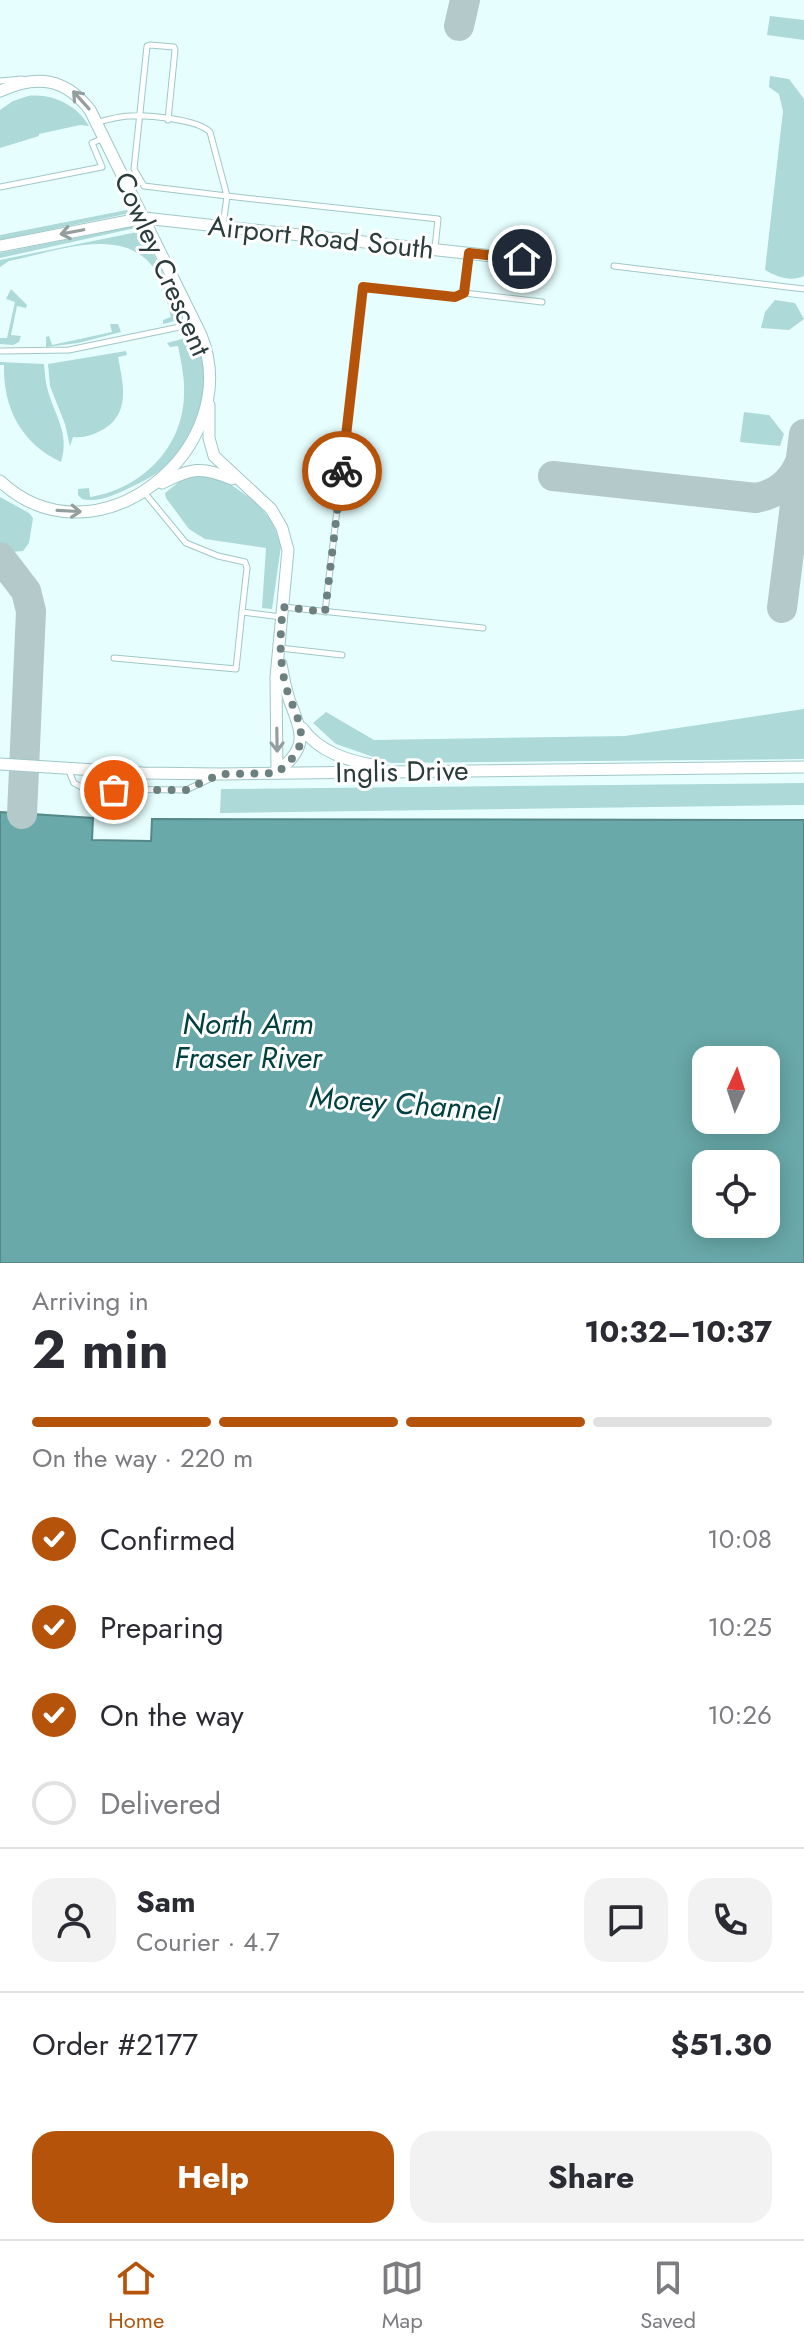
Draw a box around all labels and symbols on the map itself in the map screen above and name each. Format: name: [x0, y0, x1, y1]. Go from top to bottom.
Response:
one-way arrow: [72, 91, 90, 111]
street label: Cowley Crescent: [104, 166, 222, 363]
street label: Airport Road South: [206, 205, 436, 270]
one-way arrow: [60, 225, 85, 240]
pin: [488, 225, 556, 293]
courier: [302, 431, 382, 511]
one-way arrow: [55, 504, 82, 519]
one-way arrow: [269, 726, 285, 753]
street label: Inglis Drive: [335, 750, 469, 793]
pin: [80, 756, 148, 824]
water label: North Arm Fraser River: [174, 1002, 324, 1079]
north arrow: [692, 1046, 780, 1134]
water label: Morey Channel: [308, 1075, 501, 1132]

